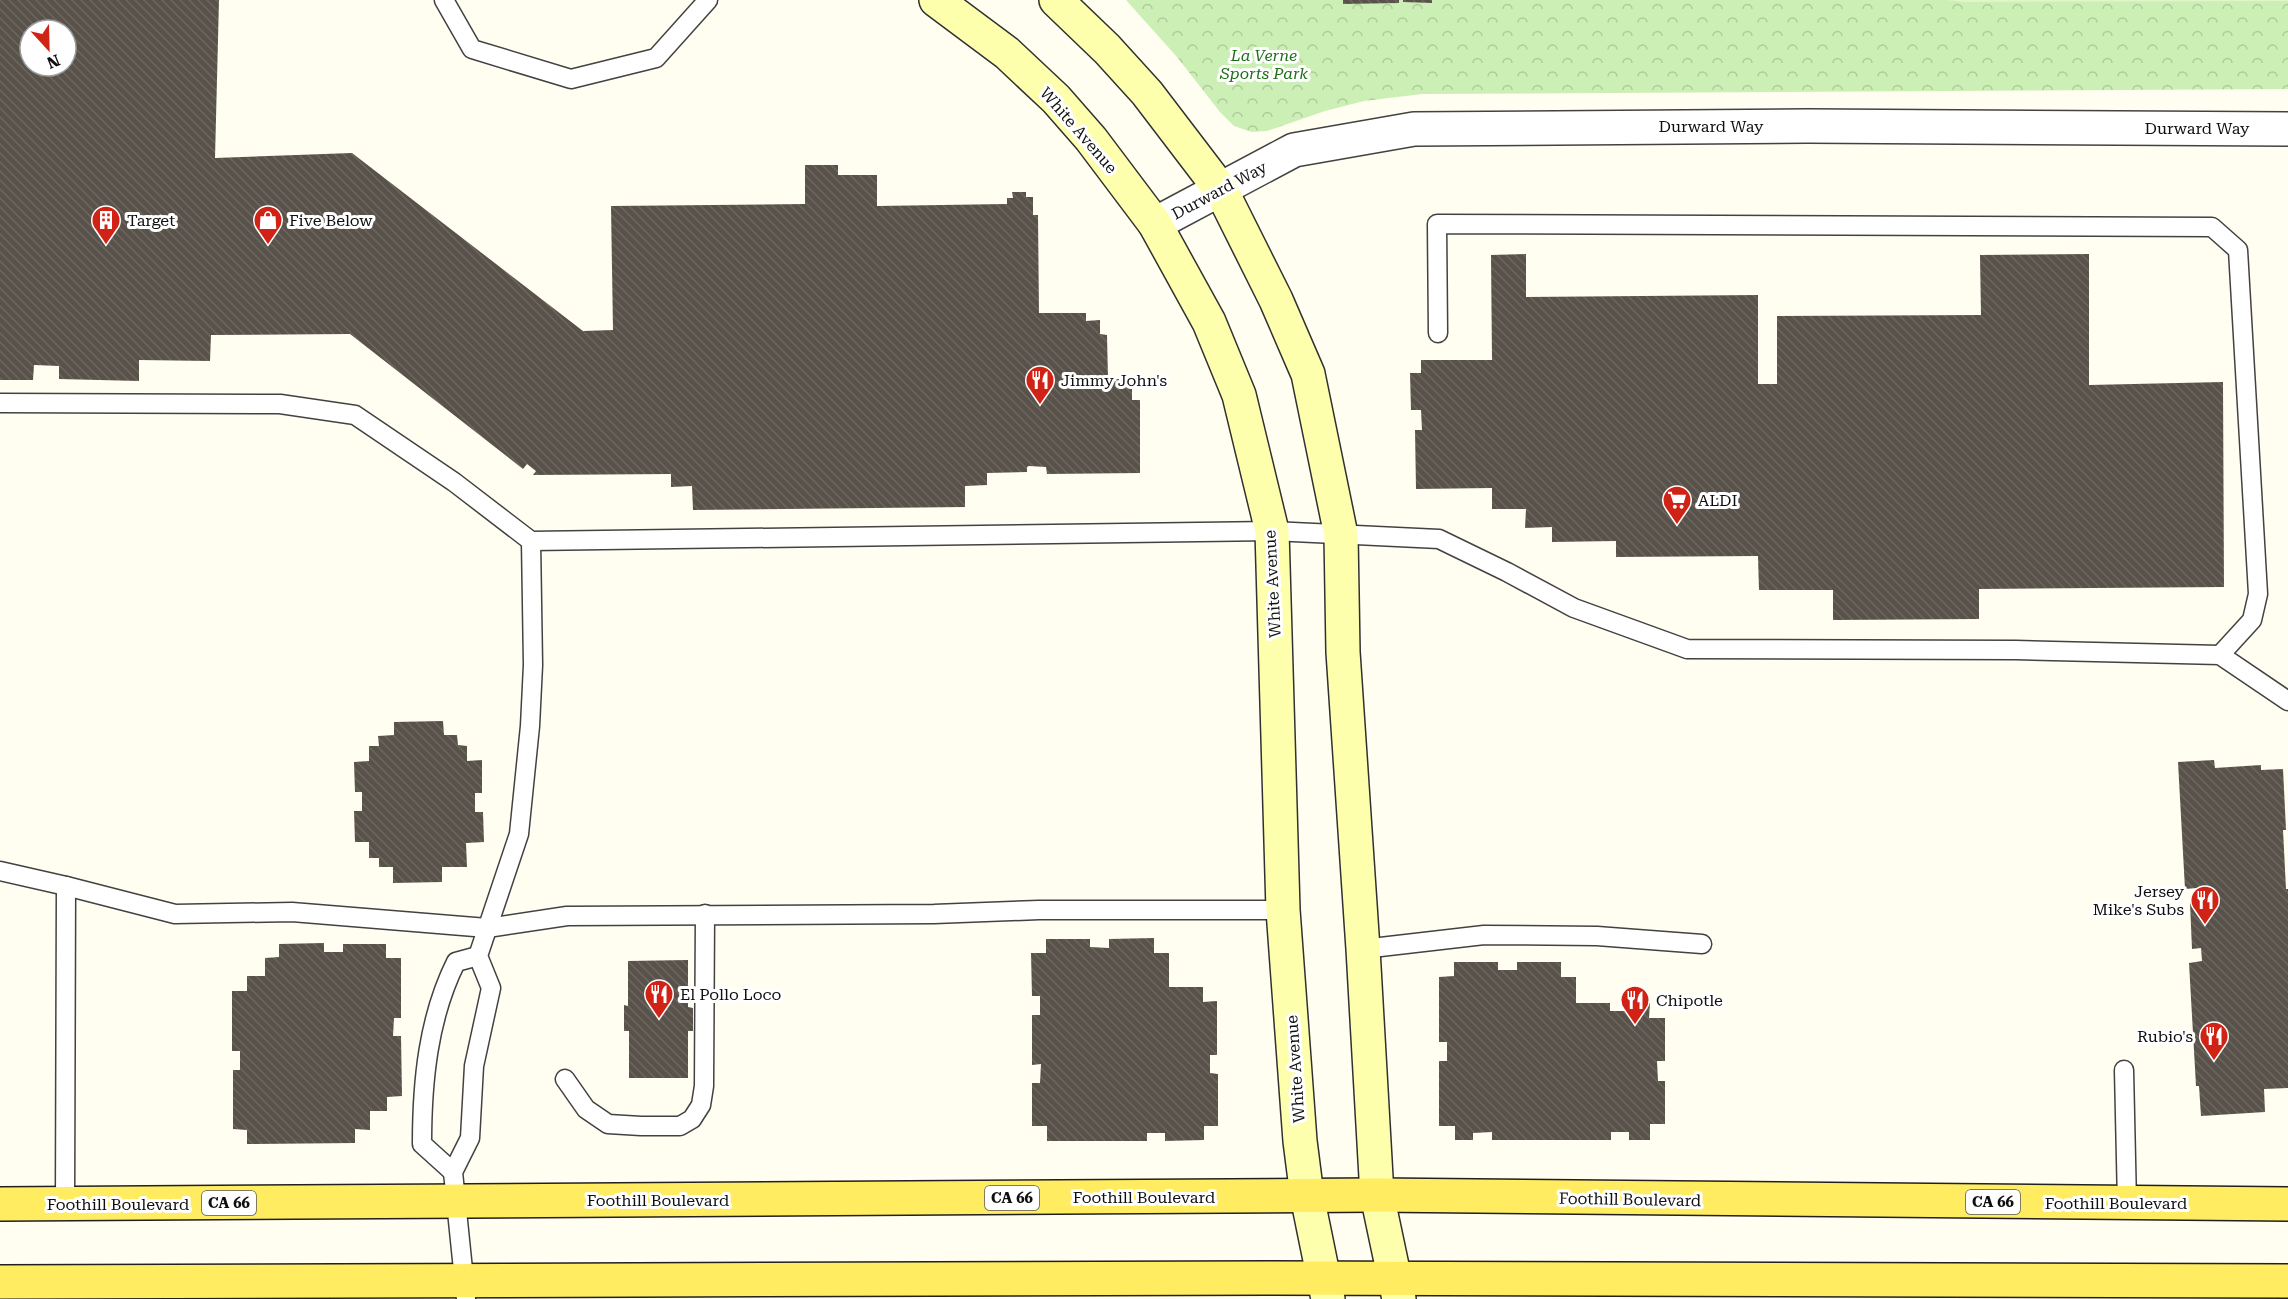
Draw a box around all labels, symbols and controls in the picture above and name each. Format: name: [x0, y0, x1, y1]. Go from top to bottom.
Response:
north arrow: [18, 18, 78, 78]
park label: La Verne Sports Park: [1219, 46, 1308, 83]
text: N: [44, 50, 63, 73]
street label: White Avenue: [1036, 83, 1121, 177]
street label: Durward Way: [1659, 117, 1764, 136]
street label: Durward Way: [2145, 119, 2250, 138]
street label: Durward Way: [1168, 157, 1270, 223]
building icon: Target: [90, 204, 122, 246]
shop icon: Five Below: [252, 204, 284, 246]
place label: Target: [127, 211, 175, 230]
place label: Five Below: [289, 211, 373, 230]
restaurant icon: Jimmy John's: [1024, 364, 1056, 406]
place label: Jimmy John's: [1061, 371, 1167, 390]
supermarket icon: ALDI: [1661, 484, 1693, 526]
place label: ALDI: [1698, 491, 1737, 510]
street label: White Avenue: [1260, 529, 1285, 638]
place label: Jersey Mike's Subs: [2093, 882, 2185, 919]
restaurant icon: Jersey Mike's Subs: [2189, 884, 2221, 926]
restaurant icon: El Pollo Loco: [643, 978, 675, 1020]
restaurant icon: Chipotle: [1619, 984, 1651, 1026]
place label: El Pollo Loco: [680, 985, 782, 1004]
place label: Chipotle: [1656, 991, 1723, 1010]
street label: White Avenue: [1282, 1014, 1309, 1123]
restaurant icon: Rubio's: [2198, 1020, 2230, 1062]
place label: Rubio's: [2137, 1027, 2193, 1046]
road number: CA 66: [985, 1186, 1039, 1210]
street label: Foothill Boulevard: [1073, 1188, 1215, 1207]
street label: Foothill Boulevard: [1559, 1189, 1701, 1210]
road number: CA 66: [1966, 1190, 2020, 1214]
road number: CA 66: [202, 1191, 256, 1215]
street label: Foothill Boulevard: [587, 1191, 729, 1210]
street label: Foothill Boulevard: [2045, 1194, 2187, 1213]
street label: Foothill Boulevard: [47, 1195, 189, 1214]

